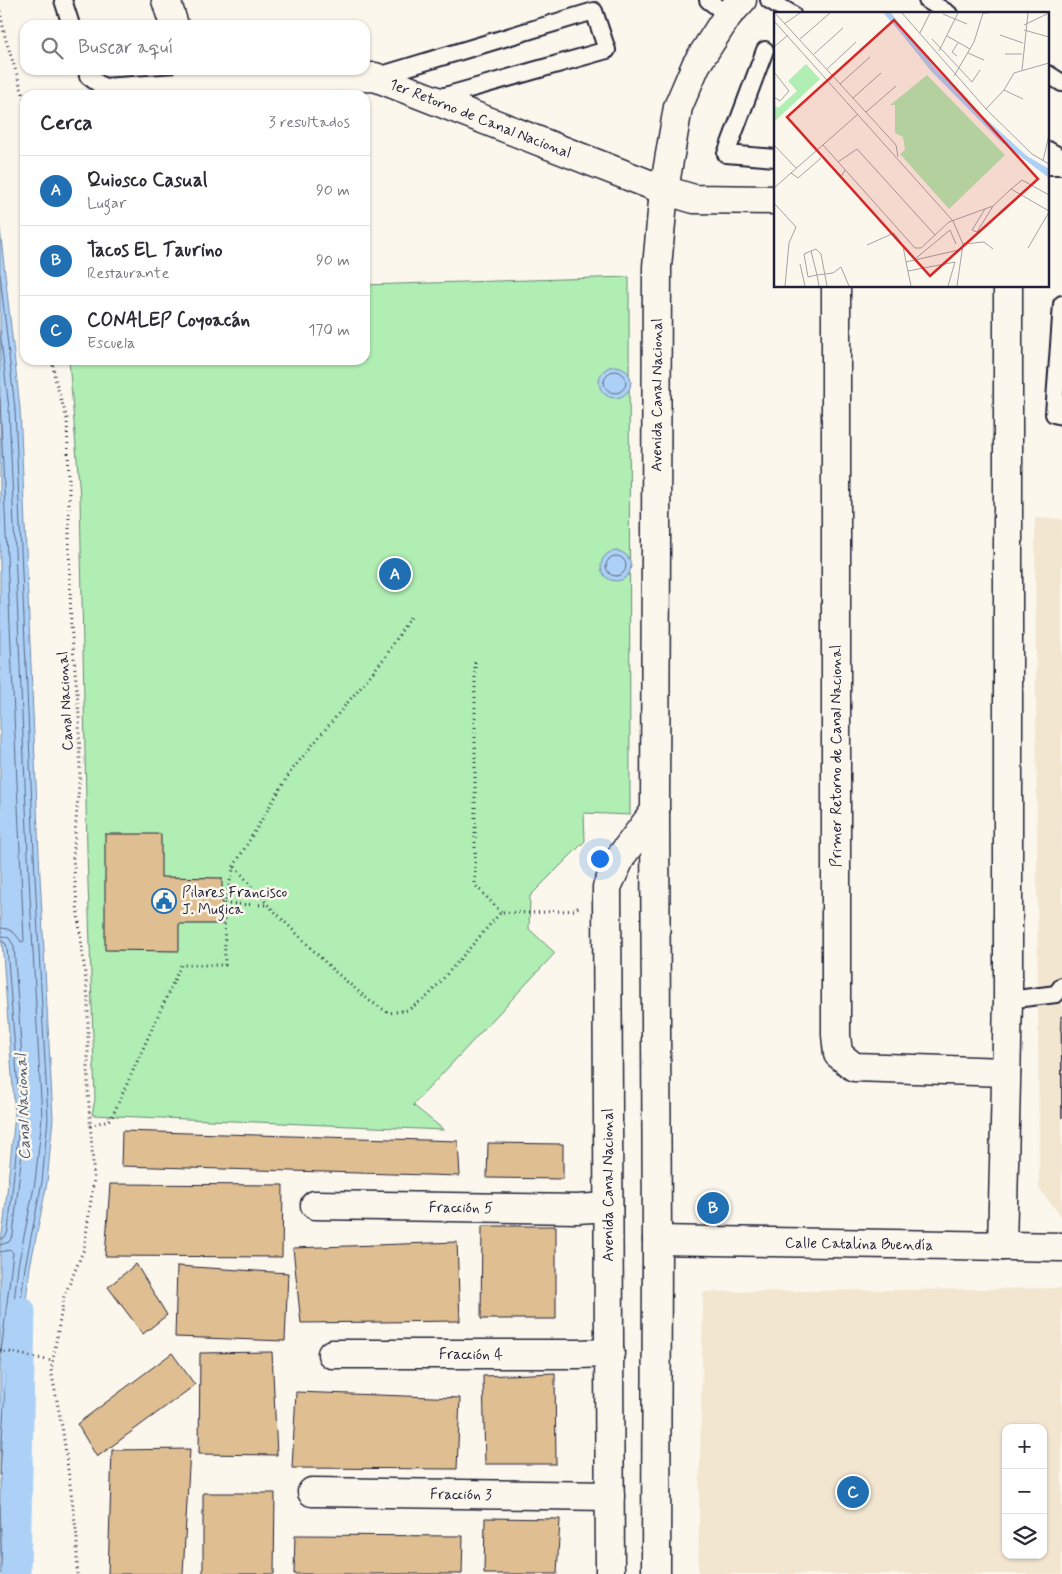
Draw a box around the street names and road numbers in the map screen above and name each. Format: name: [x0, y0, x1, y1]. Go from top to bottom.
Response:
street label: 1er Retorno de Canal Nacional: [386, 75, 574, 164]
street label: Avenida Canal Nacional: [647, 318, 668, 472]
street label: Primer Retorno de Canal Nacional: [827, 645, 847, 867]
street label: Canal Nacional: [53, 651, 79, 751]
street label: Avenida Canal Nacional: [599, 1108, 619, 1262]
street label: Fracción 5: [429, 1198, 493, 1219]
street label: Calle Catalina Buendía: [785, 1233, 934, 1256]
street label: Fracción 4: [439, 1345, 503, 1365]
street label: Fracción 3: [430, 1485, 492, 1505]

